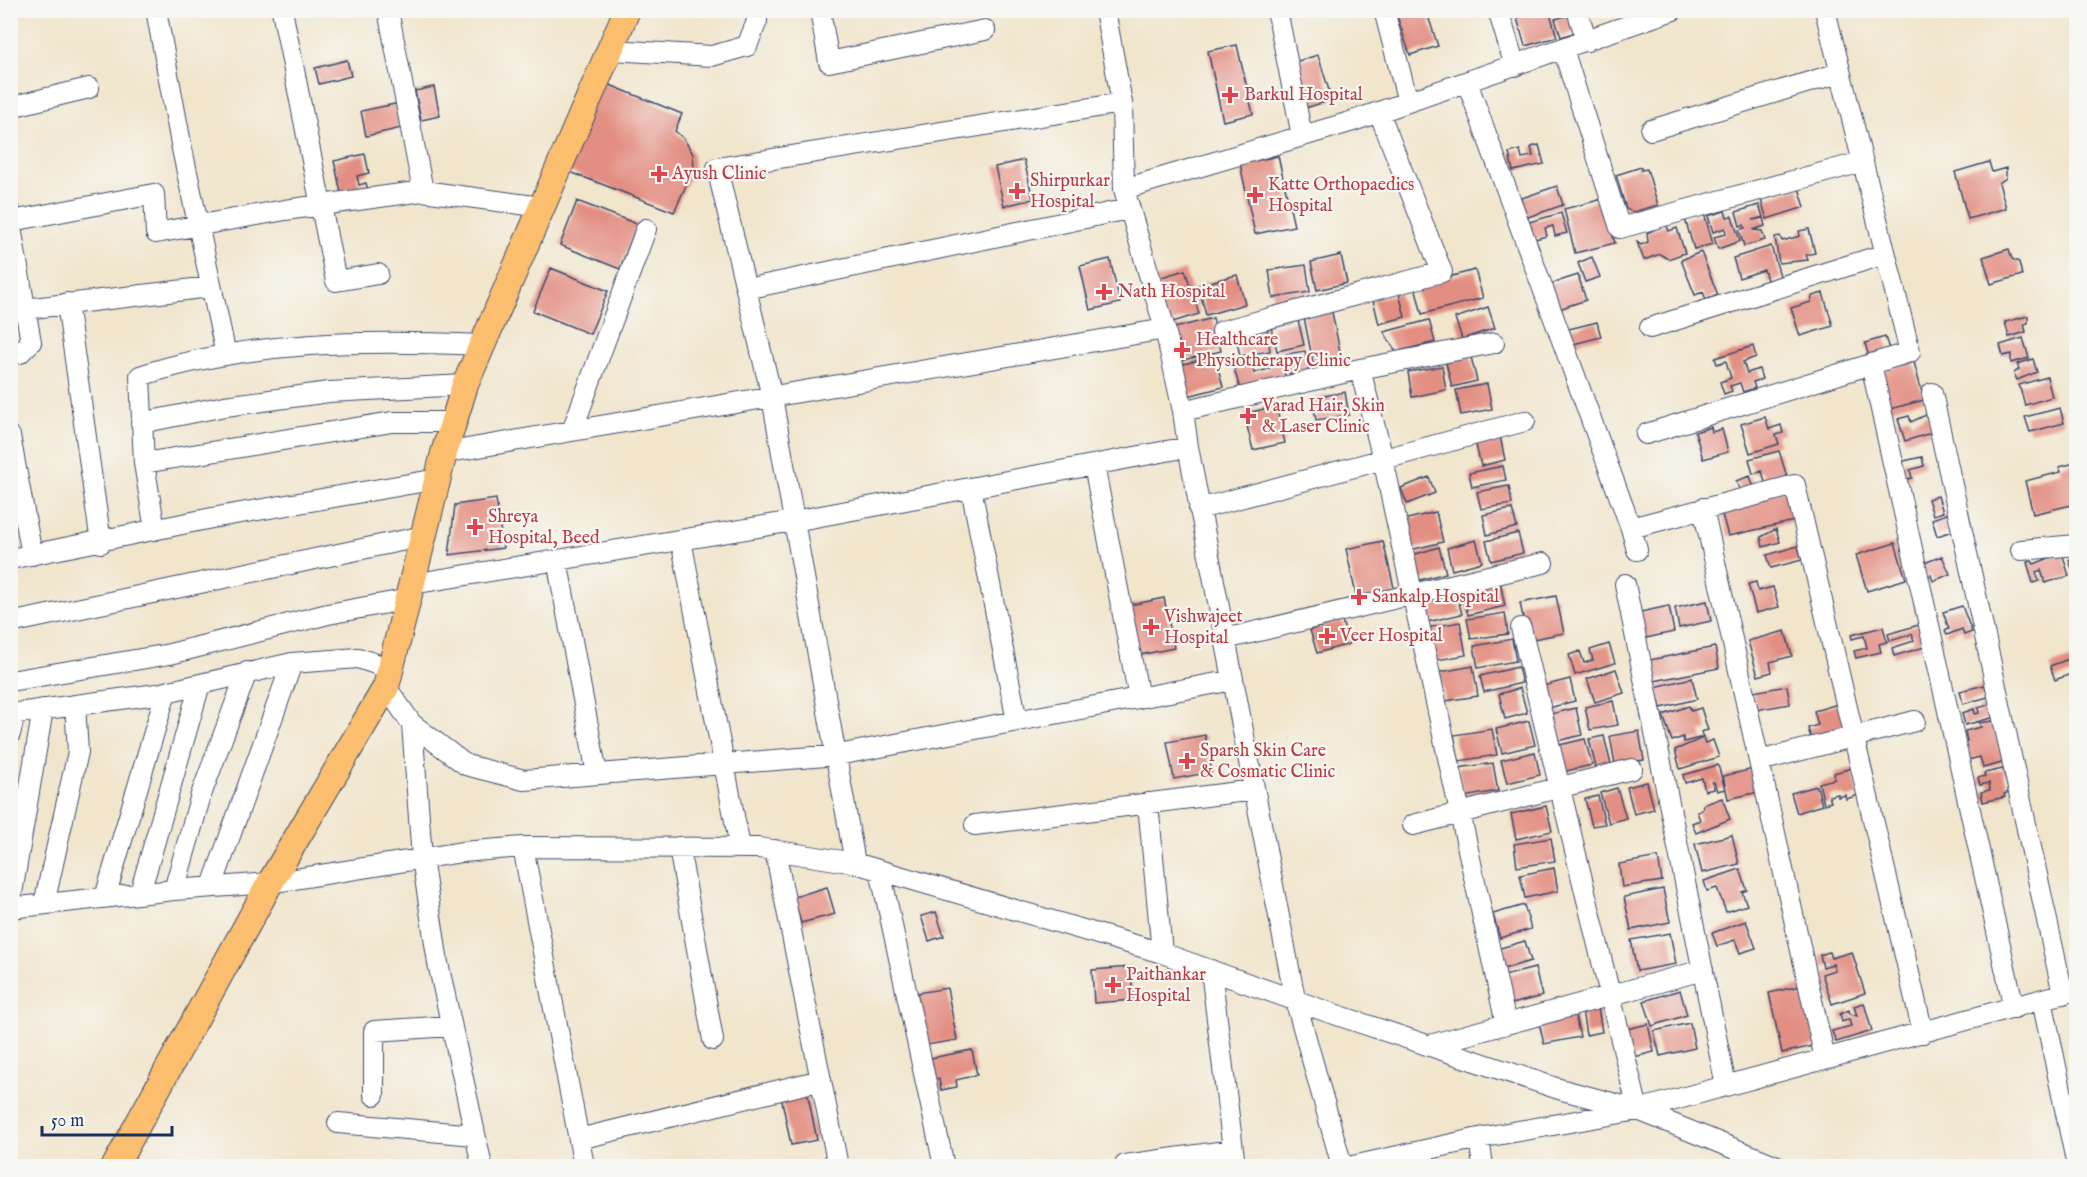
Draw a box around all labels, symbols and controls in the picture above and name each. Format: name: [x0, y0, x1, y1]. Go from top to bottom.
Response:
place label: Barkul Hospital: [1244, 84, 1363, 107]
marker: Barkul Hospital: [1221, 86, 1239, 104]
place label: Ayush Clinic: [671, 163, 767, 186]
marker: Ayush Clinic: [650, 165, 668, 183]
place label: Shirpurkar Hospital: [1030, 170, 1110, 214]
place label: Katte Orthopaedics Hospital: [1268, 174, 1414, 218]
marker: Shirpurkar Hospital: [1008, 182, 1026, 200]
marker: Katte Orthopaedics Hospital: [1246, 186, 1264, 204]
place label: Nath Hospital: [1118, 281, 1225, 304]
marker: Nath Hospital: [1095, 283, 1113, 301]
place label: Healthcare Physiotherapy Clinic: [1196, 329, 1351, 373]
marker: Healthcare Physiotherapy Clinic: [1173, 341, 1191, 359]
place label: Varad Hair, Skin & Laser Clinic: [1261, 395, 1385, 439]
marker: Varad Hair, Skin & Laser Clinic: [1239, 407, 1257, 425]
place label: Shreya Hospital, Beed: [488, 506, 600, 550]
marker: Shreya Hospital, Beed: [466, 518, 484, 536]
place label: Sankalp Hospital: [1372, 586, 1499, 609]
marker: Sankalp Hospital: [1350, 588, 1368, 606]
place label: Vishwajeet Hospital: [1163, 606, 1243, 650]
marker: Vishwajeet Hospital: [1142, 618, 1160, 636]
place label: Veer Hospital: [1339, 625, 1443, 648]
marker: Veer Hospital: [1318, 627, 1336, 645]
place label: Sparsh Skin Care & Cosmatic Clinic: [1200, 740, 1336, 784]
marker: Sparsh Skin Care & Cosmatic Clinic: [1178, 752, 1196, 770]
place label: Paithankar Hospital: [1126, 964, 1206, 1008]
marker: Paithankar Hospital: [1104, 976, 1122, 994]
scale bar: [42, 1099, 172, 1137]
text: 50 m: [51, 1110, 84, 1133]

